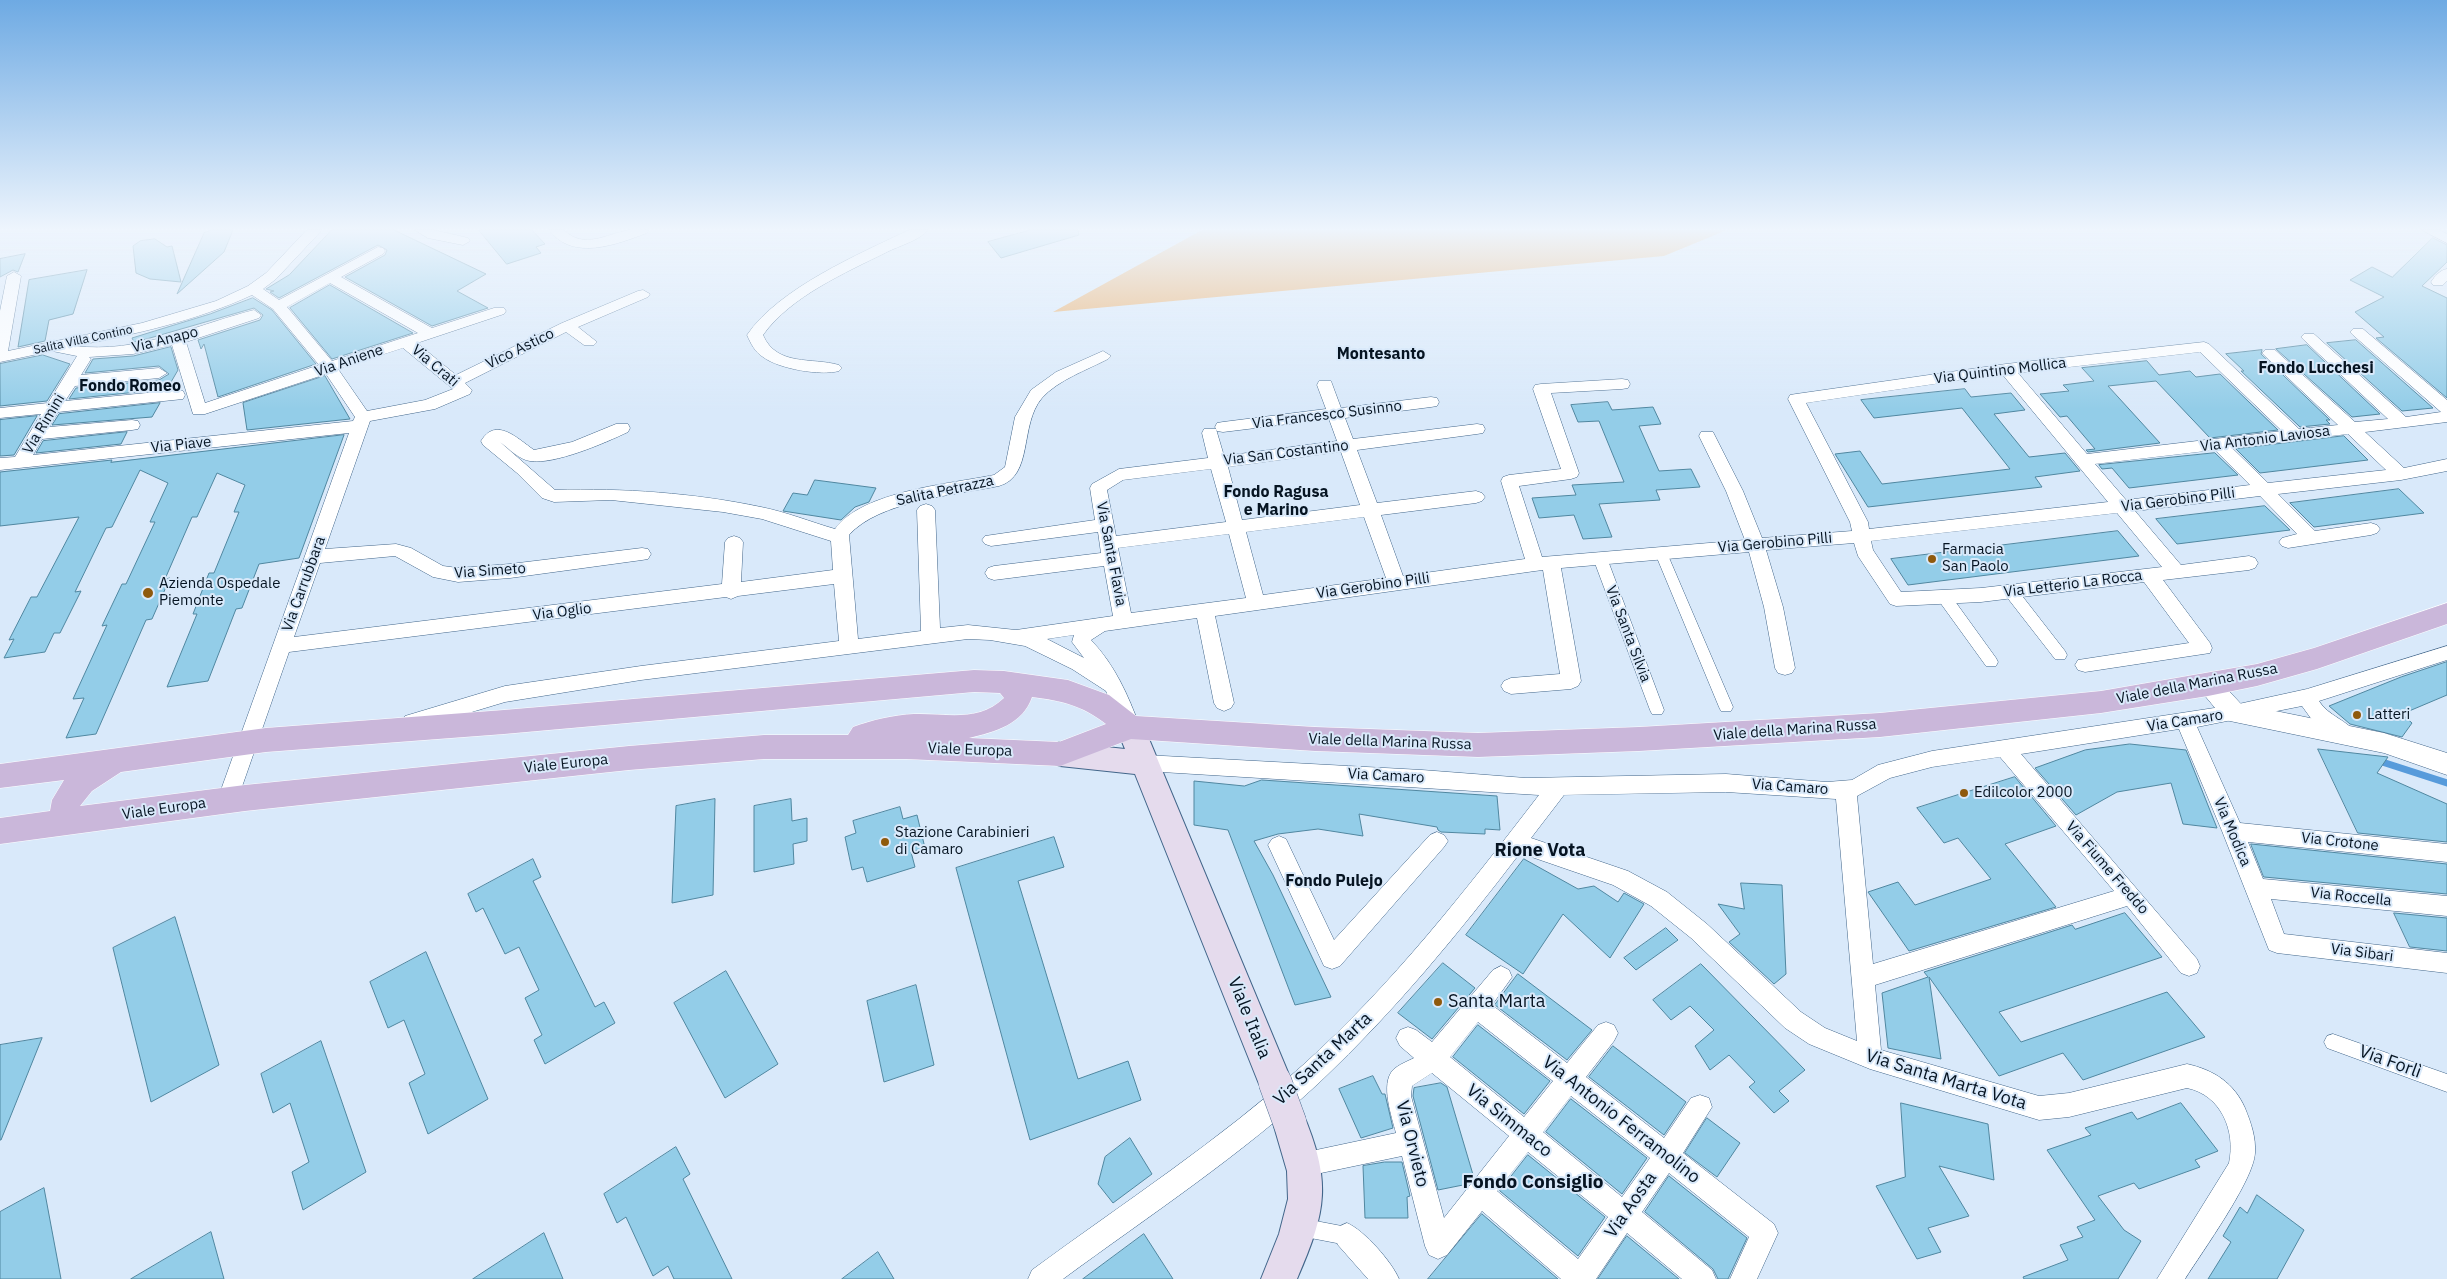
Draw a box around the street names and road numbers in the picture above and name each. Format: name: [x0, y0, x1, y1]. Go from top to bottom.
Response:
street label: Salita Villa Contino: [32, 322, 134, 358]
street label: Via Anapo: [130, 323, 200, 357]
street label: Vico Astico: [483, 325, 557, 373]
street label: Via Aniene: [312, 341, 386, 381]
street label: Via Crati: [408, 341, 462, 391]
street label: Via Quintino Mollica: [1933, 354, 2067, 388]
street label: Via Rimini: [19, 391, 69, 457]
street label: Via Francesco Susinno: [1251, 397, 1403, 433]
street label: Via Antonio Laviosa: [2199, 422, 2331, 456]
street label: Via Piave: [150, 433, 212, 457]
street label: Via San Costantino: [1222, 436, 1350, 470]
street label: Salita Petrazza: [895, 472, 995, 510]
street label: Via Gerobino Pilli: [2120, 484, 2236, 516]
street label: Via Santa Flavia: [1092, 500, 1130, 608]
street label: Via Gerobino Pilli: [1717, 529, 1833, 557]
street label: Via Carrubbara: [278, 534, 330, 634]
street label: Via Simeto: [454, 560, 526, 582]
street label: Via Letterio La Rocca: [2003, 567, 2143, 601]
street label: Via Gerobino Pilli: [1315, 569, 1431, 603]
street label: Via Santa Silvia: [1601, 583, 1655, 685]
street label: Via Oglio: [532, 599, 592, 625]
street label: Viale della Marina Russa: [2115, 660, 2279, 708]
street label: Via Camaro: [2146, 706, 2224, 736]
street label: Viale della Marina Russa: [1713, 715, 1877, 745]
street label: Viale della Marina Russa: [1308, 730, 1472, 754]
street label: Viale Europa: [927, 740, 1013, 760]
street label: Viale Europa: [523, 751, 609, 777]
street label: Via Camaro: [1347, 765, 1425, 787]
street label: Via Camaro: [1751, 775, 1829, 799]
street label: Viale Europa: [121, 794, 207, 824]
street label: Via Modica: [2209, 795, 2255, 869]
street label: Via Fiume Freddo: [2062, 818, 2152, 918]
street label: Via Crotone: [2300, 829, 2380, 855]
street label: Via Roccella: [2310, 884, 2392, 910]
street label: Via Sibari: [2330, 940, 2394, 966]
street label: Viale Italia: [1223, 974, 1275, 1062]
street label: Via Santa Marta: [1269, 1008, 1377, 1110]
street label: Via Forlì: [2356, 1041, 2424, 1083]
street label: Via Santa Marta Vota: [1863, 1045, 2029, 1115]
street label: Via Antonio Ferramolino: [1538, 1052, 1704, 1188]
street label: Via Simmaco: [1462, 1080, 1556, 1162]
street label: Via Orvieto: [1391, 1098, 1433, 1190]
street label: Via Aosta: [1600, 1168, 1662, 1242]

